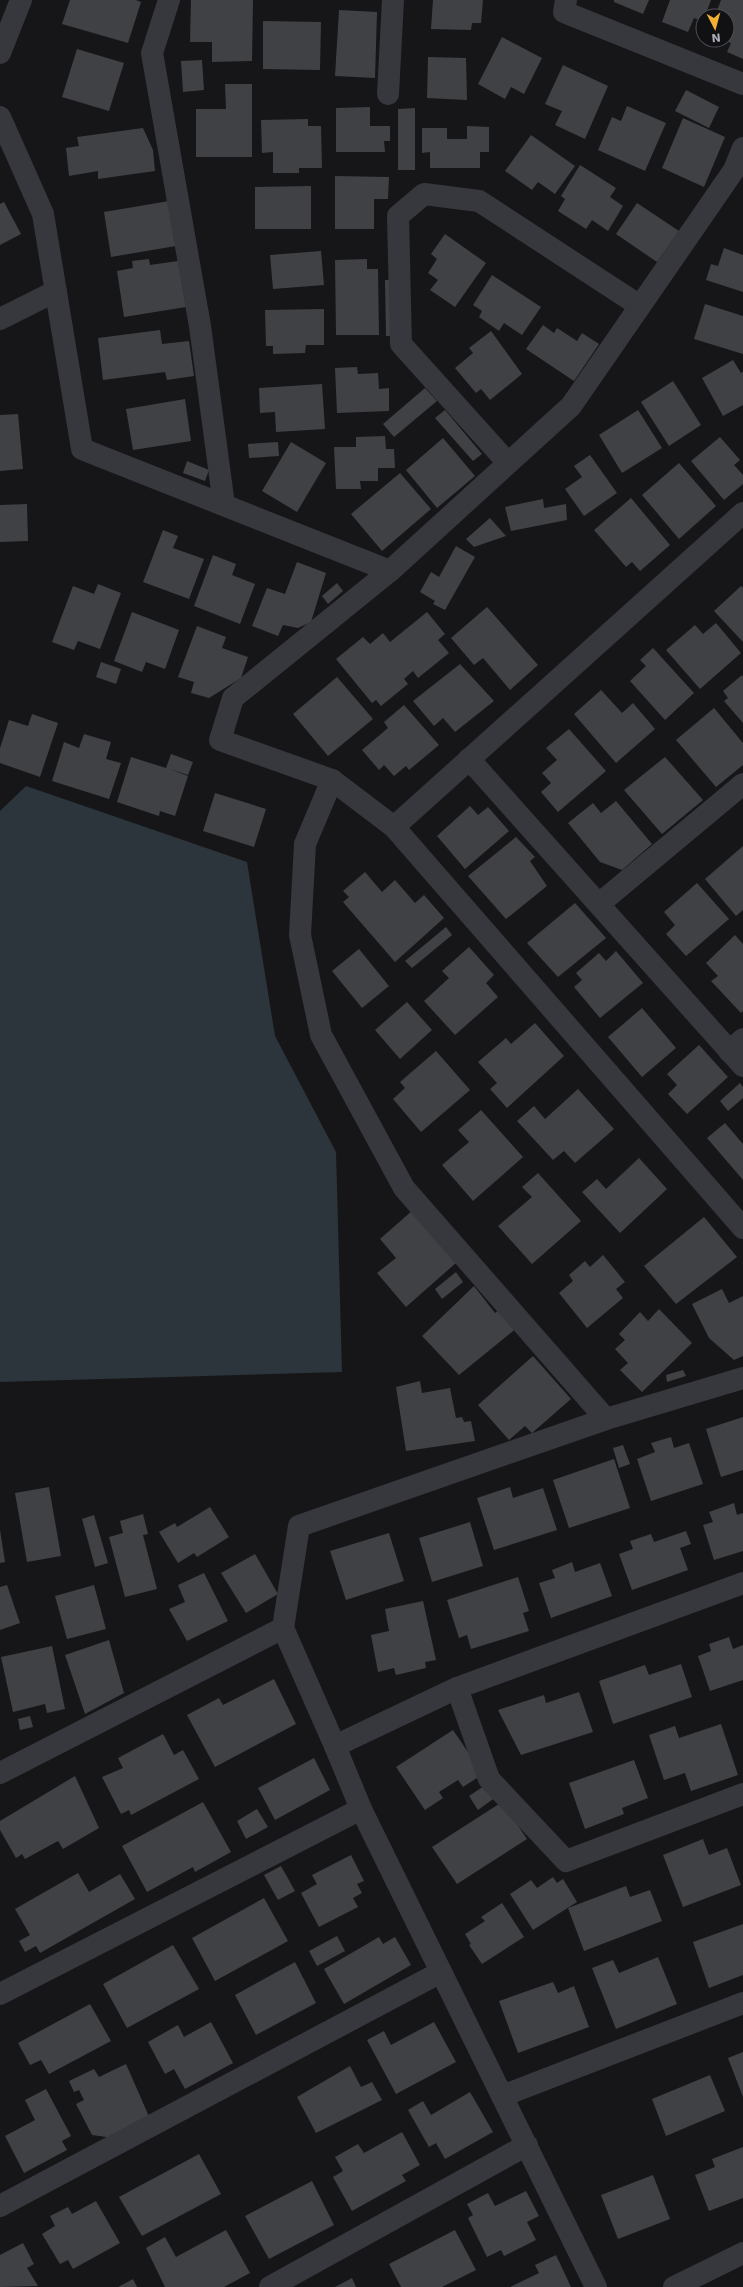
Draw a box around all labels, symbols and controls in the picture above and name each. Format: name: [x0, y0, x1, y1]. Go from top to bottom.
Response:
north arrow: [695, 8, 735, 48]
text: N: [711, 31, 721, 44]

